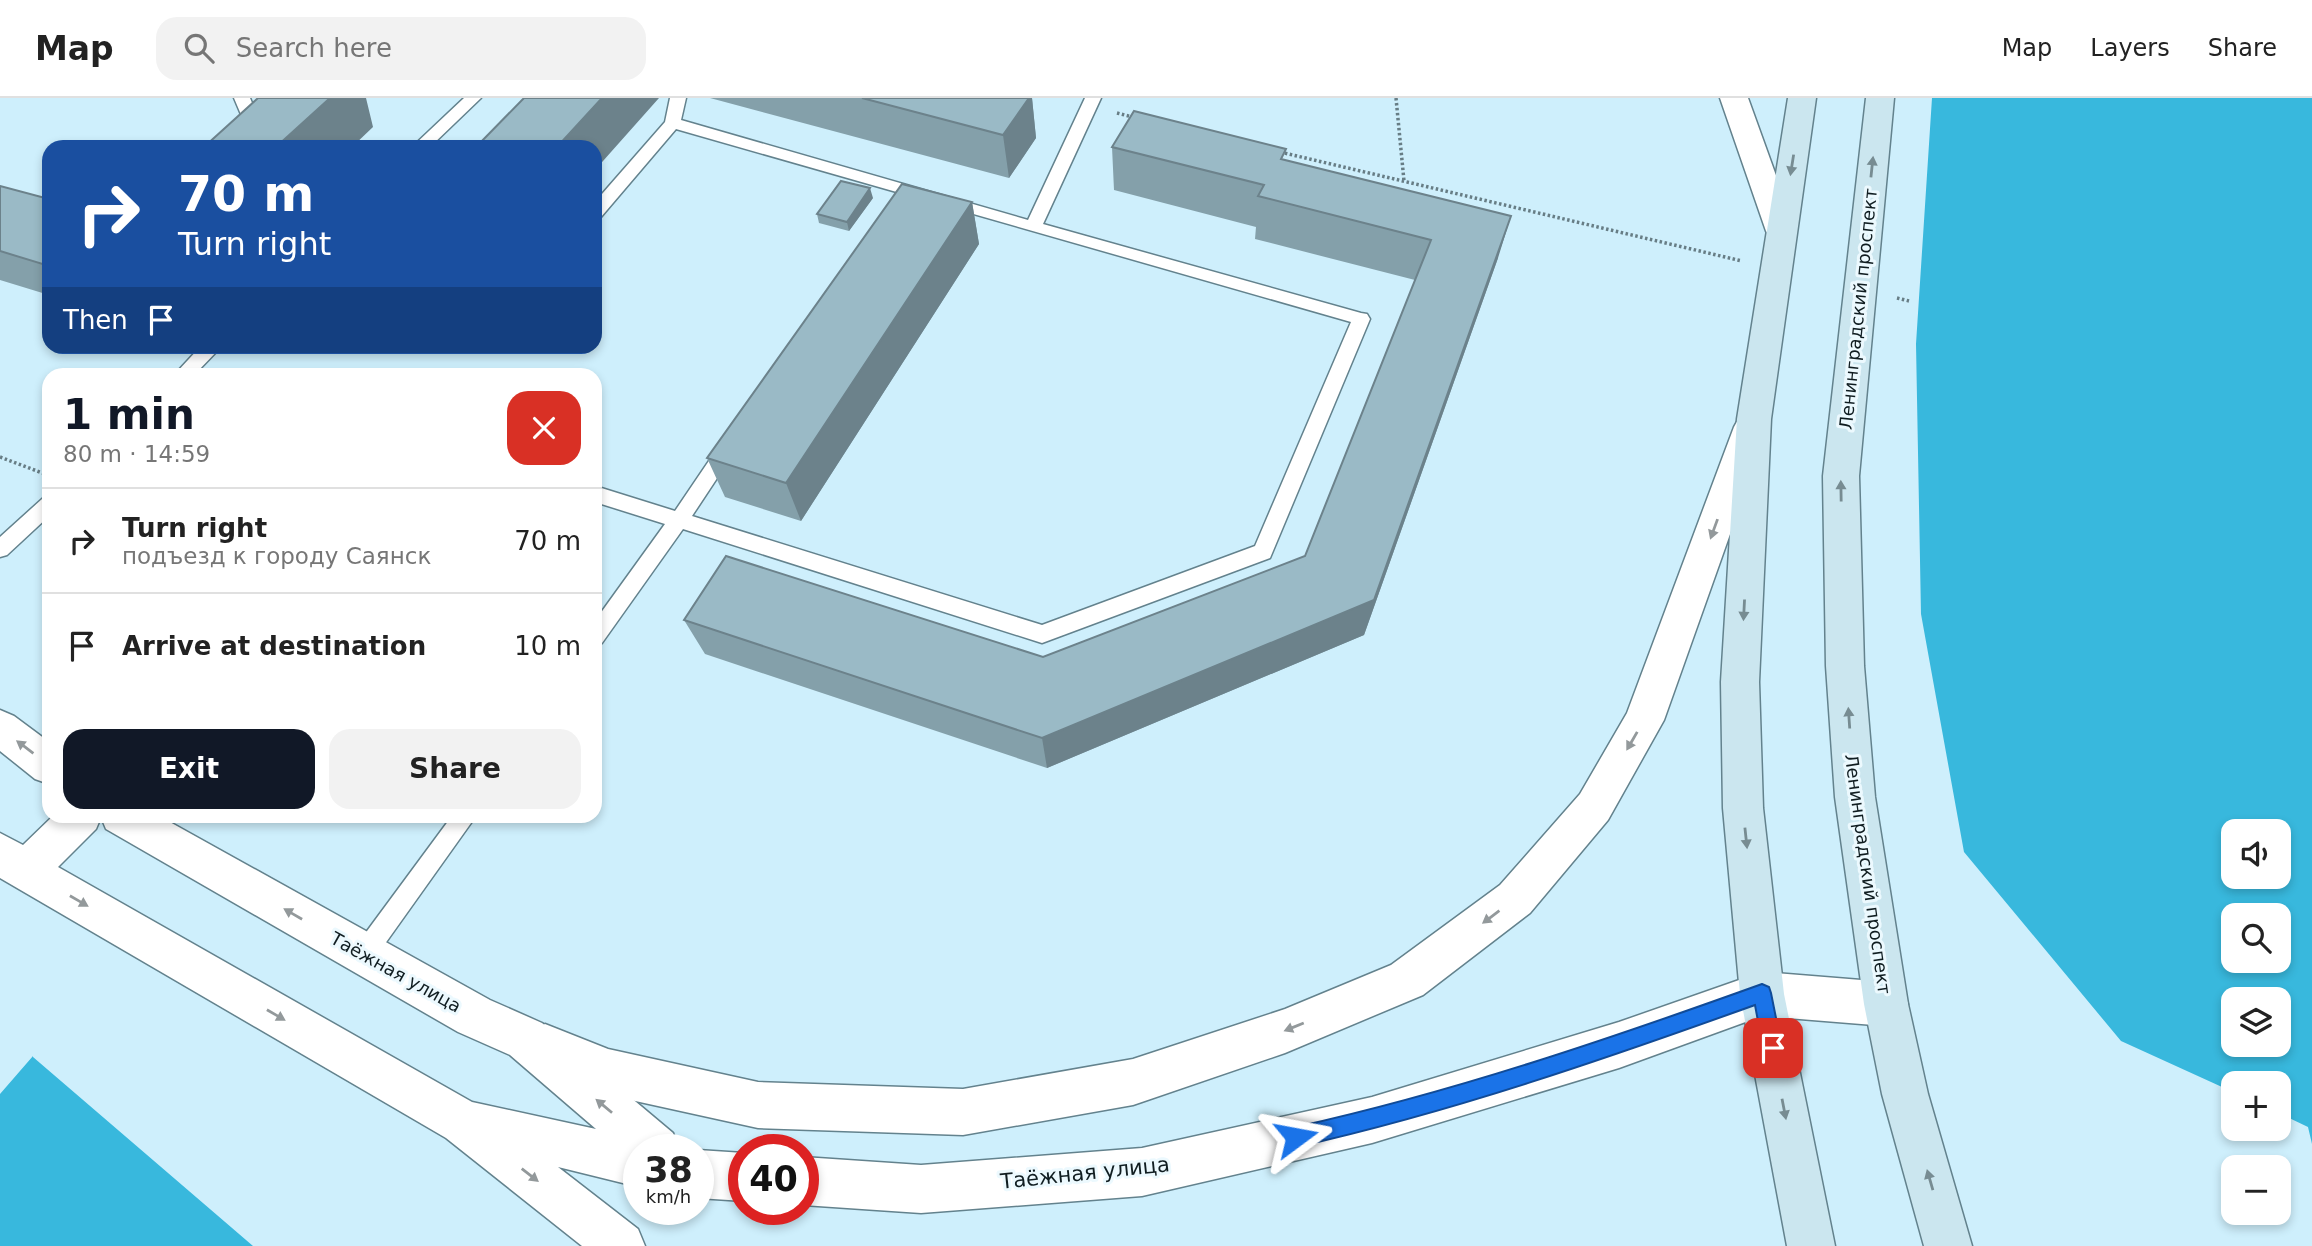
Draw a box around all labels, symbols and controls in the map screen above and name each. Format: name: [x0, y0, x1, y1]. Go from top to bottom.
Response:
search box: [156, 17, 646, 80]
text: Map: [35, 29, 114, 68]
icon: search: [180, 29, 218, 67]
text: Search here: [236, 33, 392, 63]
text: Map: [2002, 34, 2052, 62]
text: Layers: [2090, 34, 2170, 62]
text: Share: [2208, 34, 2277, 62]
one-way arrow: [1786, 155, 1797, 177]
one-way arrow: [1867, 156, 1878, 178]
text: 70 m: [178, 166, 314, 223]
icon: right: [63, 168, 154, 259]
street label: Ленинградский проспект: [1835, 187, 1881, 431]
text: Turn right: [178, 225, 331, 263]
icon: arrive: [142, 301, 180, 339]
text: Then: [63, 305, 128, 335]
text: 1 min: [63, 390, 195, 439]
button: close: [507, 391, 581, 465]
text: 80 m · 14:59: [63, 441, 210, 467]
one-way arrow: [1835, 480, 1847, 502]
text: Turn right: [122, 513, 267, 543]
one-way arrow: [1708, 518, 1719, 539]
icon: right: [63, 522, 101, 560]
text: 70 m: [514, 526, 581, 556]
text: подъезд к городу Саянск: [122, 543, 431, 569]
one-way arrow: [1738, 600, 1749, 622]
icon: arrive: [63, 627, 101, 665]
text: Arrive at destination: [122, 631, 426, 661]
text: 10 m: [514, 631, 581, 661]
one-way arrow: [1843, 707, 1854, 729]
button: Exit: [63, 729, 315, 809]
button: Share: [329, 729, 581, 809]
one-way arrow: [1626, 731, 1638, 750]
one-way arrow: [16, 740, 34, 755]
street label: Ленинградский проспект: [1841, 753, 1895, 995]
map controls: [2221, 819, 2291, 1225]
button: sound: [2221, 819, 2291, 889]
one-way arrow: [1741, 827, 1752, 849]
one-way arrow: [69, 895, 89, 907]
button: search: [2221, 903, 2291, 973]
one-way arrow: [284, 908, 303, 920]
one-way arrow: [1482, 910, 1500, 924]
street label: Таёжная улица: [326, 927, 465, 1017]
button: layers: [2221, 987, 2291, 1057]
one-way arrow: [267, 1009, 286, 1021]
pin: [1743, 1018, 1803, 1078]
one-way arrow: [1284, 1021, 1304, 1033]
icon: arrive: [1754, 1029, 1792, 1067]
button: +: [2221, 1071, 2291, 1141]
one-way arrow: [1779, 1098, 1790, 1120]
one-way arrow: [595, 1099, 612, 1114]
position arrow: [1259, 1100, 1333, 1174]
speed limit sign: 40: [728, 1134, 819, 1225]
text: 38: [644, 1150, 693, 1190]
street label: Таёжная улица: [998, 1152, 1171, 1194]
button: −: [2221, 1155, 2291, 1225]
one-way arrow: [521, 1167, 539, 1182]
one-way arrow: [1924, 1169, 1934, 1190]
text: km/h: [646, 1186, 691, 1207]

